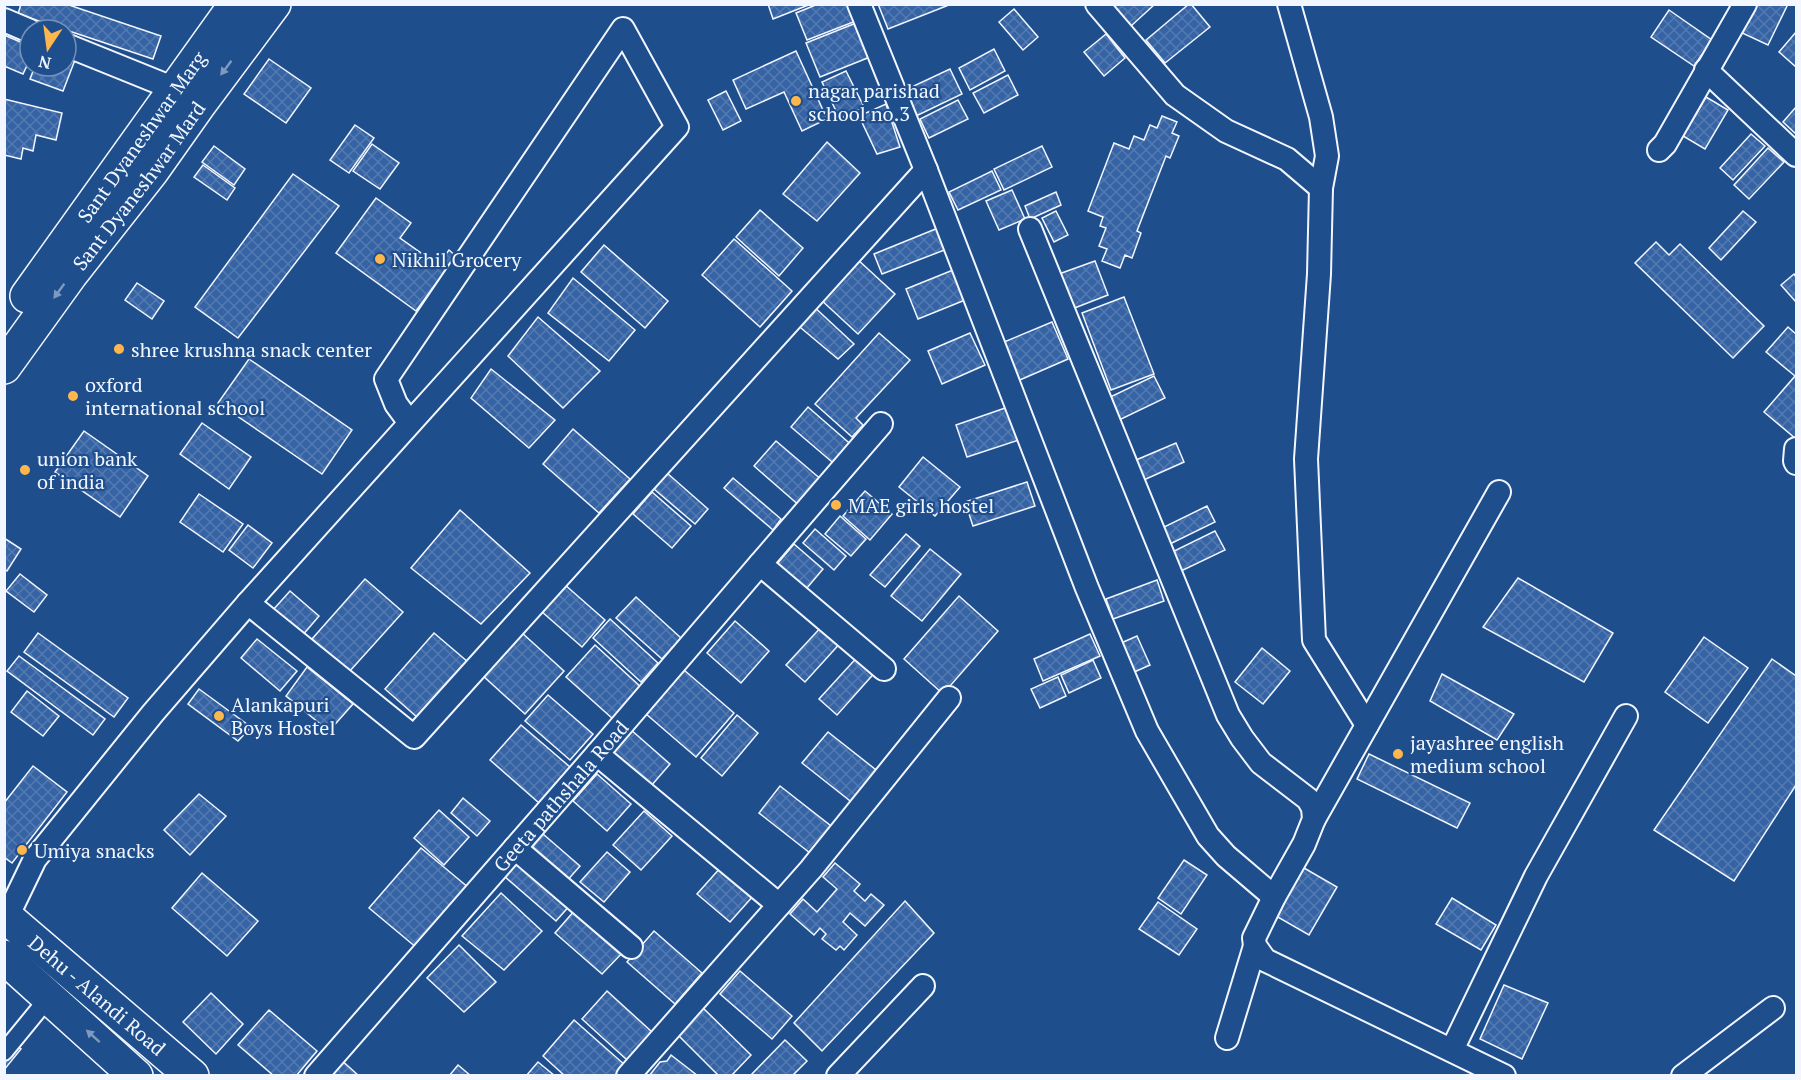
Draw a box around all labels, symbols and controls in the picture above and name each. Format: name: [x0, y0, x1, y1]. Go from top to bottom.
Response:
north arrow: [18, 18, 78, 78]
street label: Sant Dyaneshwar Marg: [71, 45, 212, 228]
text: N: [36, 51, 53, 75]
one-way arrow: [220, 60, 233, 76]
place label: nagar parishad school no.3: [808, 77, 940, 127]
marker: nagar parishad school no.3: [789, 94, 803, 108]
street label: Sant Dyaneshwar Mard: [66, 95, 211, 275]
place label: Nikhil Grocery: [392, 246, 522, 273]
marker: Nikhil Grocery: [373, 252, 387, 266]
one-way arrow: [53, 283, 65, 298]
place label: shree krushna snack center: [131, 336, 372, 363]
marker: shree krushna snack center: [112, 342, 126, 356]
place label: oxford international school: [85, 371, 265, 421]
marker: oxford international school: [66, 389, 80, 403]
place label: union bank of india: [37, 445, 138, 495]
marker: union bank of india: [18, 463, 32, 477]
place label: MAE girls hostel: [848, 492, 994, 519]
marker: MAE girls hostel: [829, 498, 843, 512]
place label: Alankapuri Boys Hostel: [231, 691, 335, 741]
marker: Alankapuri Boys Hostel: [212, 709, 226, 723]
street label: Geeta pathshala Road: [487, 714, 634, 877]
place label: jayashree english medium school: [1410, 729, 1564, 779]
marker: jayashree english medium school: [1391, 747, 1405, 761]
place label: Umiya snacks: [34, 837, 155, 864]
marker: Umiya snacks: [15, 843, 29, 857]
street label: Dehu - Alandi Road: [23, 929, 172, 1061]
one-way arrow: [85, 1029, 100, 1043]

